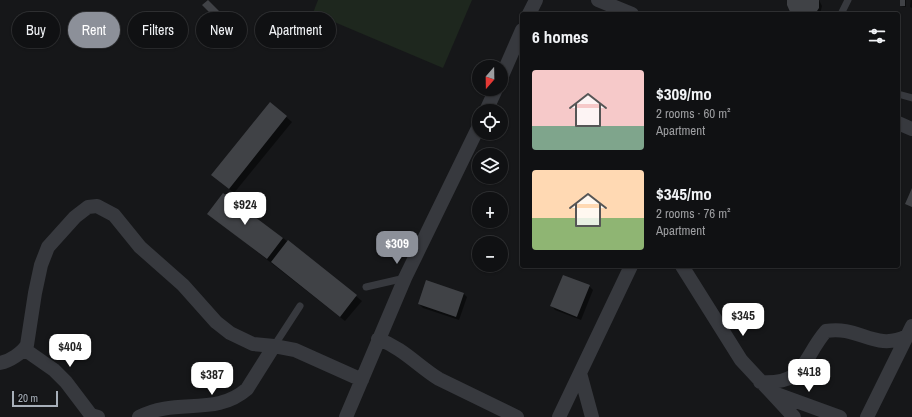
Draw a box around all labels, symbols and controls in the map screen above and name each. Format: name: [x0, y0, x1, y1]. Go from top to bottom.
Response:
chip: Buy: [12, 12, 60, 48]
chip: Rent: [68, 12, 120, 48]
chip: Filters: [128, 12, 188, 48]
chip: New: [196, 12, 247, 48]
chip: Apartment: [255, 12, 336, 48]
text: 6 homes: [532, 25, 589, 48]
icon: filters: [866, 25, 888, 47]
north arrow: [472, 60, 508, 96]
map controls: [472, 60, 508, 272]
text: $309/mo: [656, 82, 712, 105]
icon: home: [564, 86, 612, 134]
button: locate: [472, 104, 508, 140]
text: 2 rooms · 60 m²: [656, 105, 731, 122]
text: Apartment: [656, 122, 705, 139]
button: layers: [472, 148, 508, 184]
text: $345/mo: [656, 182, 712, 205]
icon: home: [564, 186, 612, 234]
pin: $924: [221, 192, 269, 226]
button: +: [472, 192, 508, 228]
text: $924: [233, 196, 257, 213]
text: 2 rooms · 76 m²: [656, 205, 731, 222]
text: Apartment: [656, 222, 705, 239]
pin: $309: [373, 231, 421, 265]
text: $309: [385, 235, 409, 252]
button: −: [472, 236, 508, 272]
pin: $345: [719, 303, 767, 337]
text: $345: [731, 307, 755, 324]
pin: $404: [46, 334, 94, 368]
text: $404: [58, 338, 82, 355]
pin: $418: [785, 359, 833, 393]
pin: $387: [188, 362, 236, 396]
text: $418: [797, 363, 821, 380]
text: $387: [200, 366, 224, 383]
scale bar: [12, 389, 58, 408]
text: 20 m: [18, 391, 38, 405]

